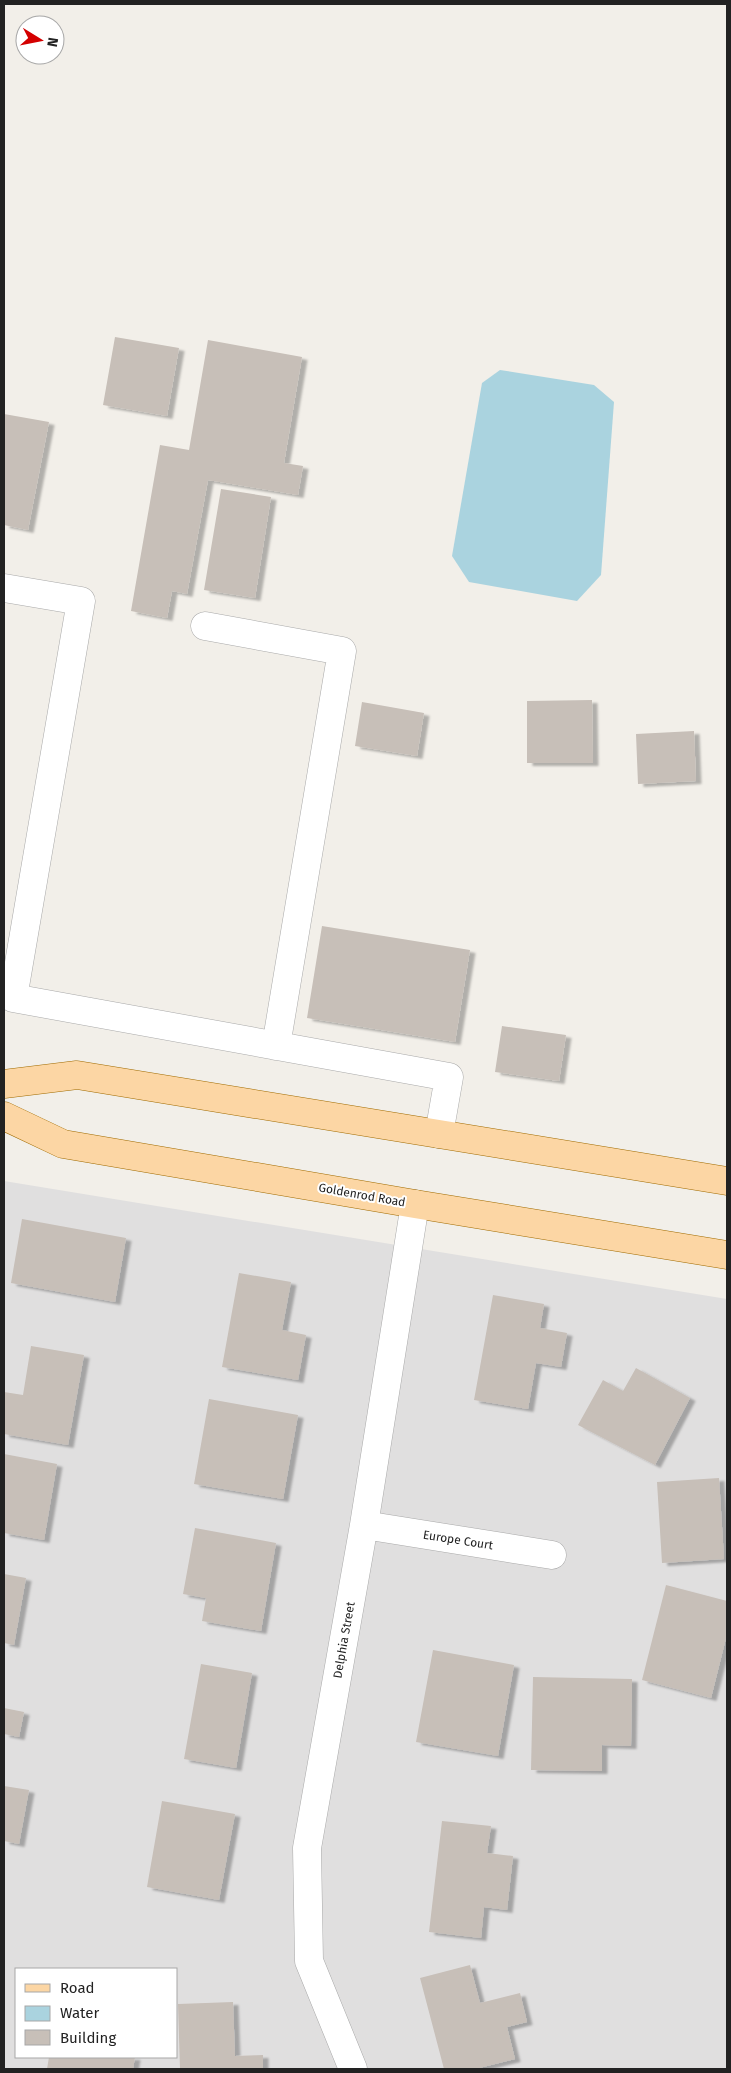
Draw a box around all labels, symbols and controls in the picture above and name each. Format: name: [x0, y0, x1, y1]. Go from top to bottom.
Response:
north arrow: [15, 15, 65, 65]
text: N: [43, 36, 61, 48]
street label: Goldenrod Road: [317, 1180, 407, 1210]
street label: Europe Court: [422, 1528, 495, 1553]
street label: Delphia Street: [330, 1600, 358, 1679]
legend: [15, 1968, 178, 2058]
text: Road: [60, 1979, 95, 1997]
text: Water: [60, 2004, 99, 2022]
text: Building: [60, 2029, 116, 2047]

